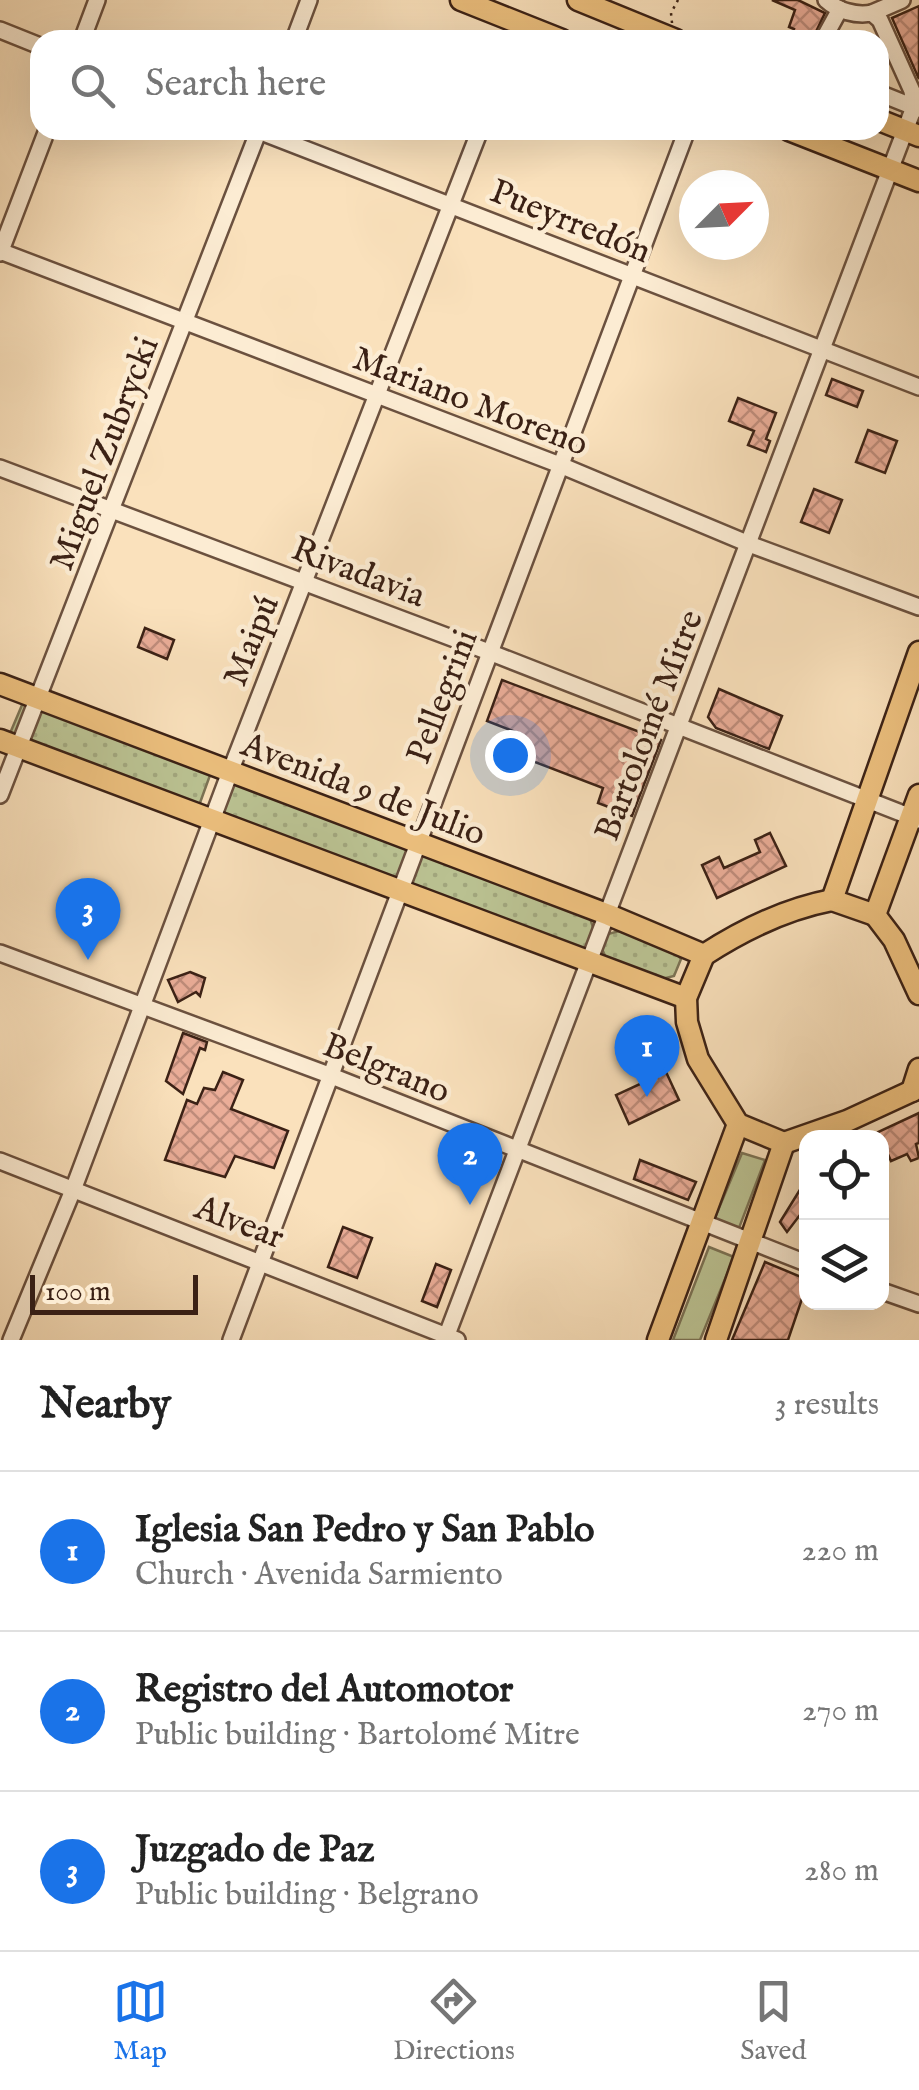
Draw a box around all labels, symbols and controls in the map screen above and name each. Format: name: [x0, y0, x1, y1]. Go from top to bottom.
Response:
search box: [30, 30, 889, 140]
icon: search: [65, 58, 120, 113]
text: Search here: [145, 61, 326, 109]
street label: Pueyrredón: [483, 170, 657, 275]
north arrow: [679, 170, 769, 260]
street label: Miguel Zubrycki: [40, 331, 171, 577]
street label: Mariano Moreno: [346, 337, 594, 468]
street label: Rivadavia: [285, 527, 432, 620]
street label: Maipú: [214, 589, 291, 693]
street label: Bartolomé Mitre: [586, 604, 715, 848]
street label: Pellegrini: [397, 623, 489, 770]
street label: Avenida 9 de Julio: [234, 723, 492, 858]
your location: [485, 730, 536, 781]
pin: 3: [56, 878, 120, 960]
pin: 1: [614, 1014, 680, 1097]
street label: Belgrano: [316, 1023, 456, 1115]
pin: 2: [438, 1122, 502, 1205]
map controls: [799, 1130, 889, 1310]
button: locate: [799, 1130, 889, 1220]
street label: Alvear: [187, 1185, 290, 1261]
button: layers: [799, 1220, 889, 1310]
scale bar: [30, 1270, 198, 1314]
text: 100 m: [45, 1275, 111, 1310]
text: Nearby: [40, 1379, 171, 1432]
text: 3 results: [775, 1385, 879, 1426]
text: Iglesia San Pedro y San Pablo: [135, 1507, 595, 1555]
text: 1: [67, 1531, 78, 1572]
text: 220 m: [802, 1531, 879, 1572]
text: Church · Avenida Sarmiento: [135, 1555, 503, 1596]
text: Registro del Automotor: [135, 1667, 513, 1715]
text: 2: [65, 1691, 80, 1732]
text: 270 m: [802, 1691, 879, 1732]
text: Public building · Bartolomé Mitre: [135, 1715, 580, 1756]
text: Juzgado de Paz: [135, 1827, 375, 1875]
text: 3: [67, 1851, 78, 1892]
text: 280 m: [804, 1851, 879, 1892]
text: Public building · Belgrano: [135, 1875, 479, 1916]
tab: Map: [113, 1974, 168, 2069]
tab: Directions: [393, 1974, 515, 2069]
tab: Saved: [740, 1974, 806, 2069]

